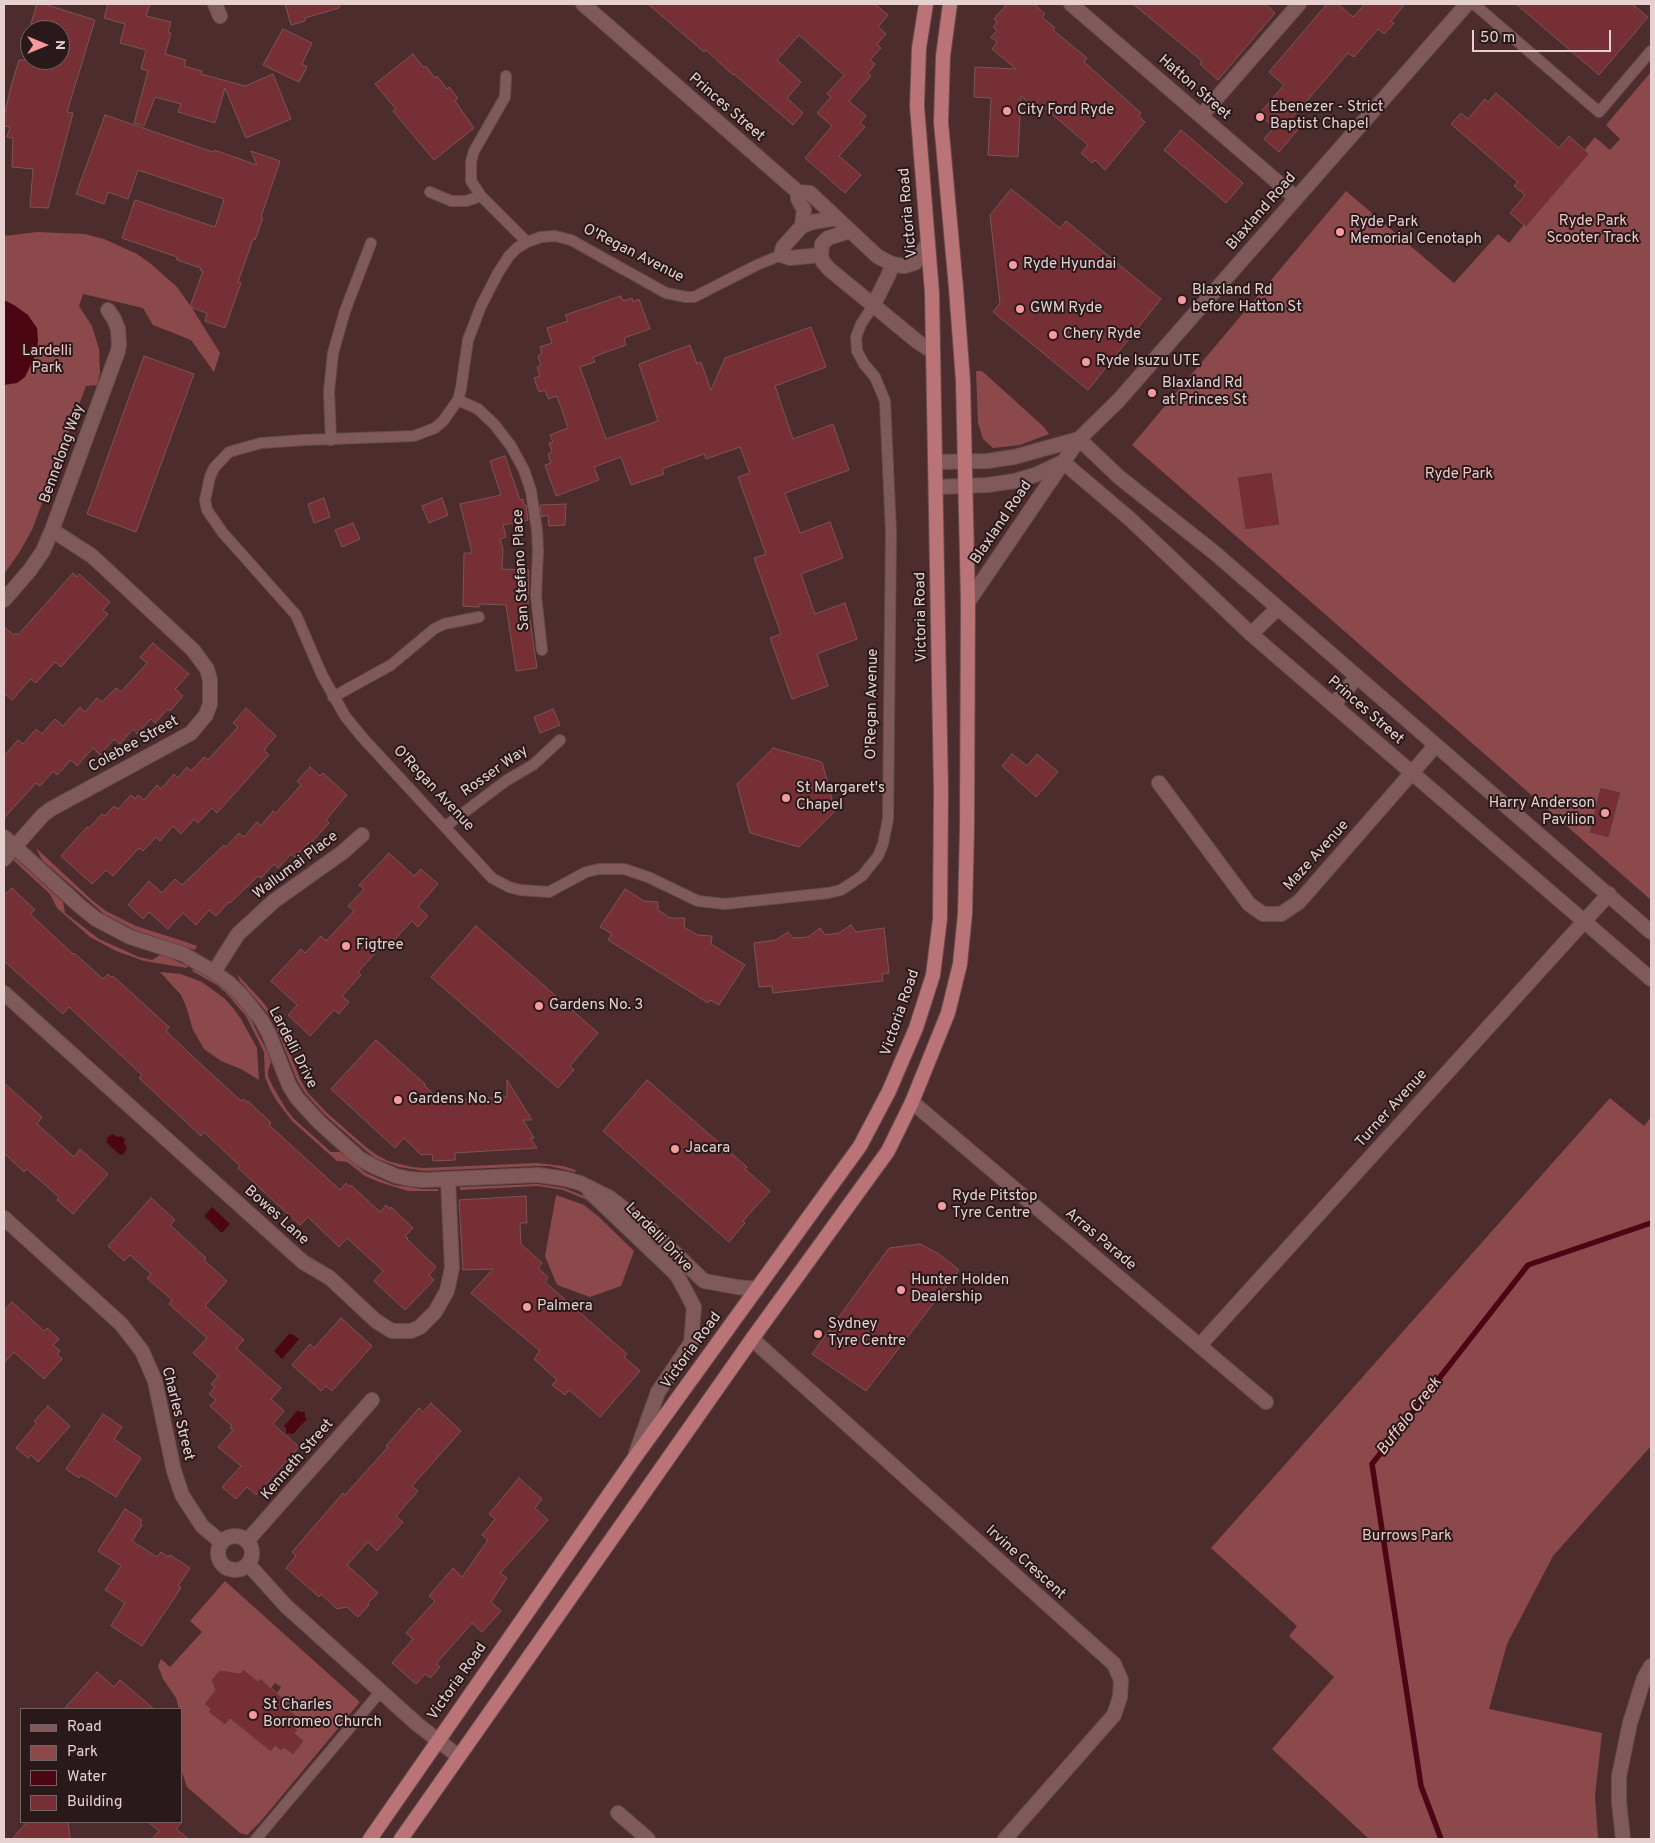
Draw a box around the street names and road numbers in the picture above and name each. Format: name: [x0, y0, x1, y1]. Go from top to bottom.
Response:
street label: Hatton Street: [1154, 52, 1234, 124]
street label: Princes Street: [684, 70, 768, 146]
street label: Victoria Road: [896, 167, 922, 259]
street label: Blaxland Road: [1223, 169, 1301, 255]
street label: O'Regan Avenue: [580, 221, 686, 287]
street label: Bennelong Way: [37, 402, 89, 506]
street label: Blaxland Road: [967, 478, 1037, 568]
street label: San Stefano Place: [510, 509, 534, 631]
street label: Victoria Road: [912, 572, 932, 662]
street label: O'Regan Avenue: [863, 648, 883, 760]
street label: Princes Street: [1323, 673, 1407, 749]
street label: Colebee Street: [86, 713, 182, 777]
street label: O'Regan Avenue: [389, 742, 477, 836]
street label: Rosser Way: [458, 742, 532, 802]
street label: Maze Avenue: [1281, 817, 1353, 895]
street label: Wallumai Place: [250, 828, 342, 904]
street label: Victoria Road: [878, 967, 924, 1059]
street label: Lardelli Drive: [264, 1004, 320, 1092]
street label: Turner Avenue: [1352, 1066, 1432, 1152]
street label: Bowes Lane: [240, 1182, 312, 1250]
street label: Lardelli Drive: [621, 1200, 695, 1276]
street label: Arras Parade: [1061, 1205, 1139, 1275]
street label: Victoria Road: [658, 1309, 726, 1393]
street label: Charles Street: [157, 1365, 197, 1463]
street label: Kenneth Street: [258, 1416, 338, 1504]
street label: Irvine Crescent: [981, 1522, 1069, 1604]
street label: Victoria Road: [425, 1640, 491, 1724]

